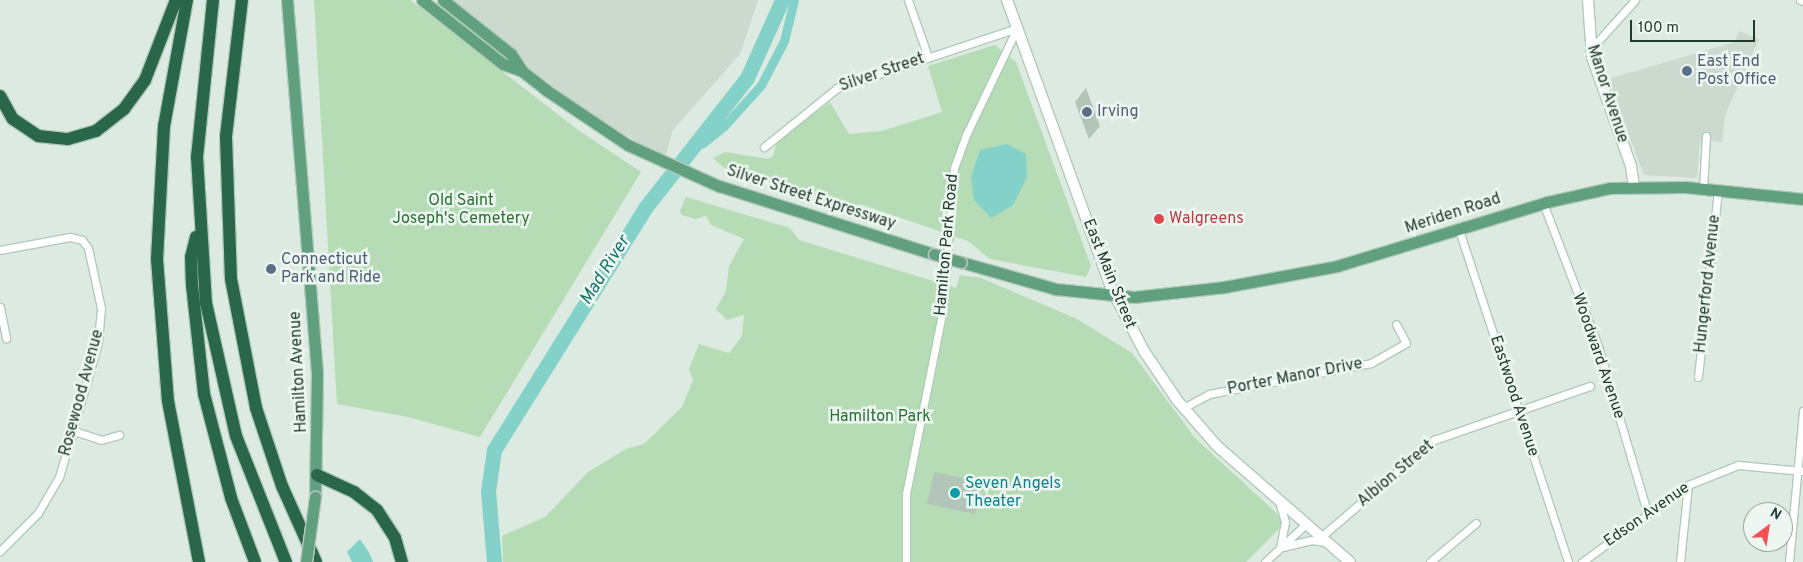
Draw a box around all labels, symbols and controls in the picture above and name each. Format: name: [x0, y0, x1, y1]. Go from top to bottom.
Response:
scale bar: [1633, 10, 1758, 42]
text: 100 m: [1638, 19, 1679, 38]
street label: Manor Avenue: [1582, 42, 1632, 146]
street label: Silver Street: [837, 49, 927, 97]
place label: East End Post Office: [1697, 52, 1776, 90]
marker: East End Post Office: [1681, 65, 1693, 77]
place label: Irving: [1097, 102, 1138, 122]
marker: Irving: [1081, 106, 1093, 118]
street label: Silver Street Expressway: [724, 162, 898, 234]
street label: Hamilton Park Road: [931, 173, 963, 317]
street label: Meriden Road: [1403, 190, 1503, 238]
park label: Old Saint Joseph's Cemetery: [392, 191, 530, 229]
place label: Walgreens: [1169, 209, 1244, 229]
marker: Walgreens: [1153, 213, 1165, 225]
street label: Hungerford Avenue: [1691, 214, 1725, 354]
street label: East Main Street: [1078, 216, 1140, 332]
water label: Mad River: [576, 232, 636, 310]
place label: Connecticut Park and Ride: [281, 250, 381, 288]
marker: Connecticut Park and Ride: [265, 263, 277, 275]
street label: Woodward Avenue: [1567, 290, 1629, 422]
street label: Hamilton Avenue: [286, 311, 312, 433]
street label: Rosewood Avenue: [56, 327, 108, 459]
street label: Eastwood Avenue: [1485, 333, 1543, 459]
street label: Porter Manor Drive: [1226, 354, 1364, 400]
park label: Hamilton Park: [829, 407, 931, 427]
street label: Albion Street: [1354, 437, 1438, 511]
place label: Seven Angels Theater: [965, 474, 1062, 512]
street label: Edson Avenue: [1600, 478, 1694, 552]
marker: Seven Angels Theater: [949, 487, 961, 499]
north arrow: [1743, 502, 1793, 552]
text: N: [1767, 505, 1784, 524]

